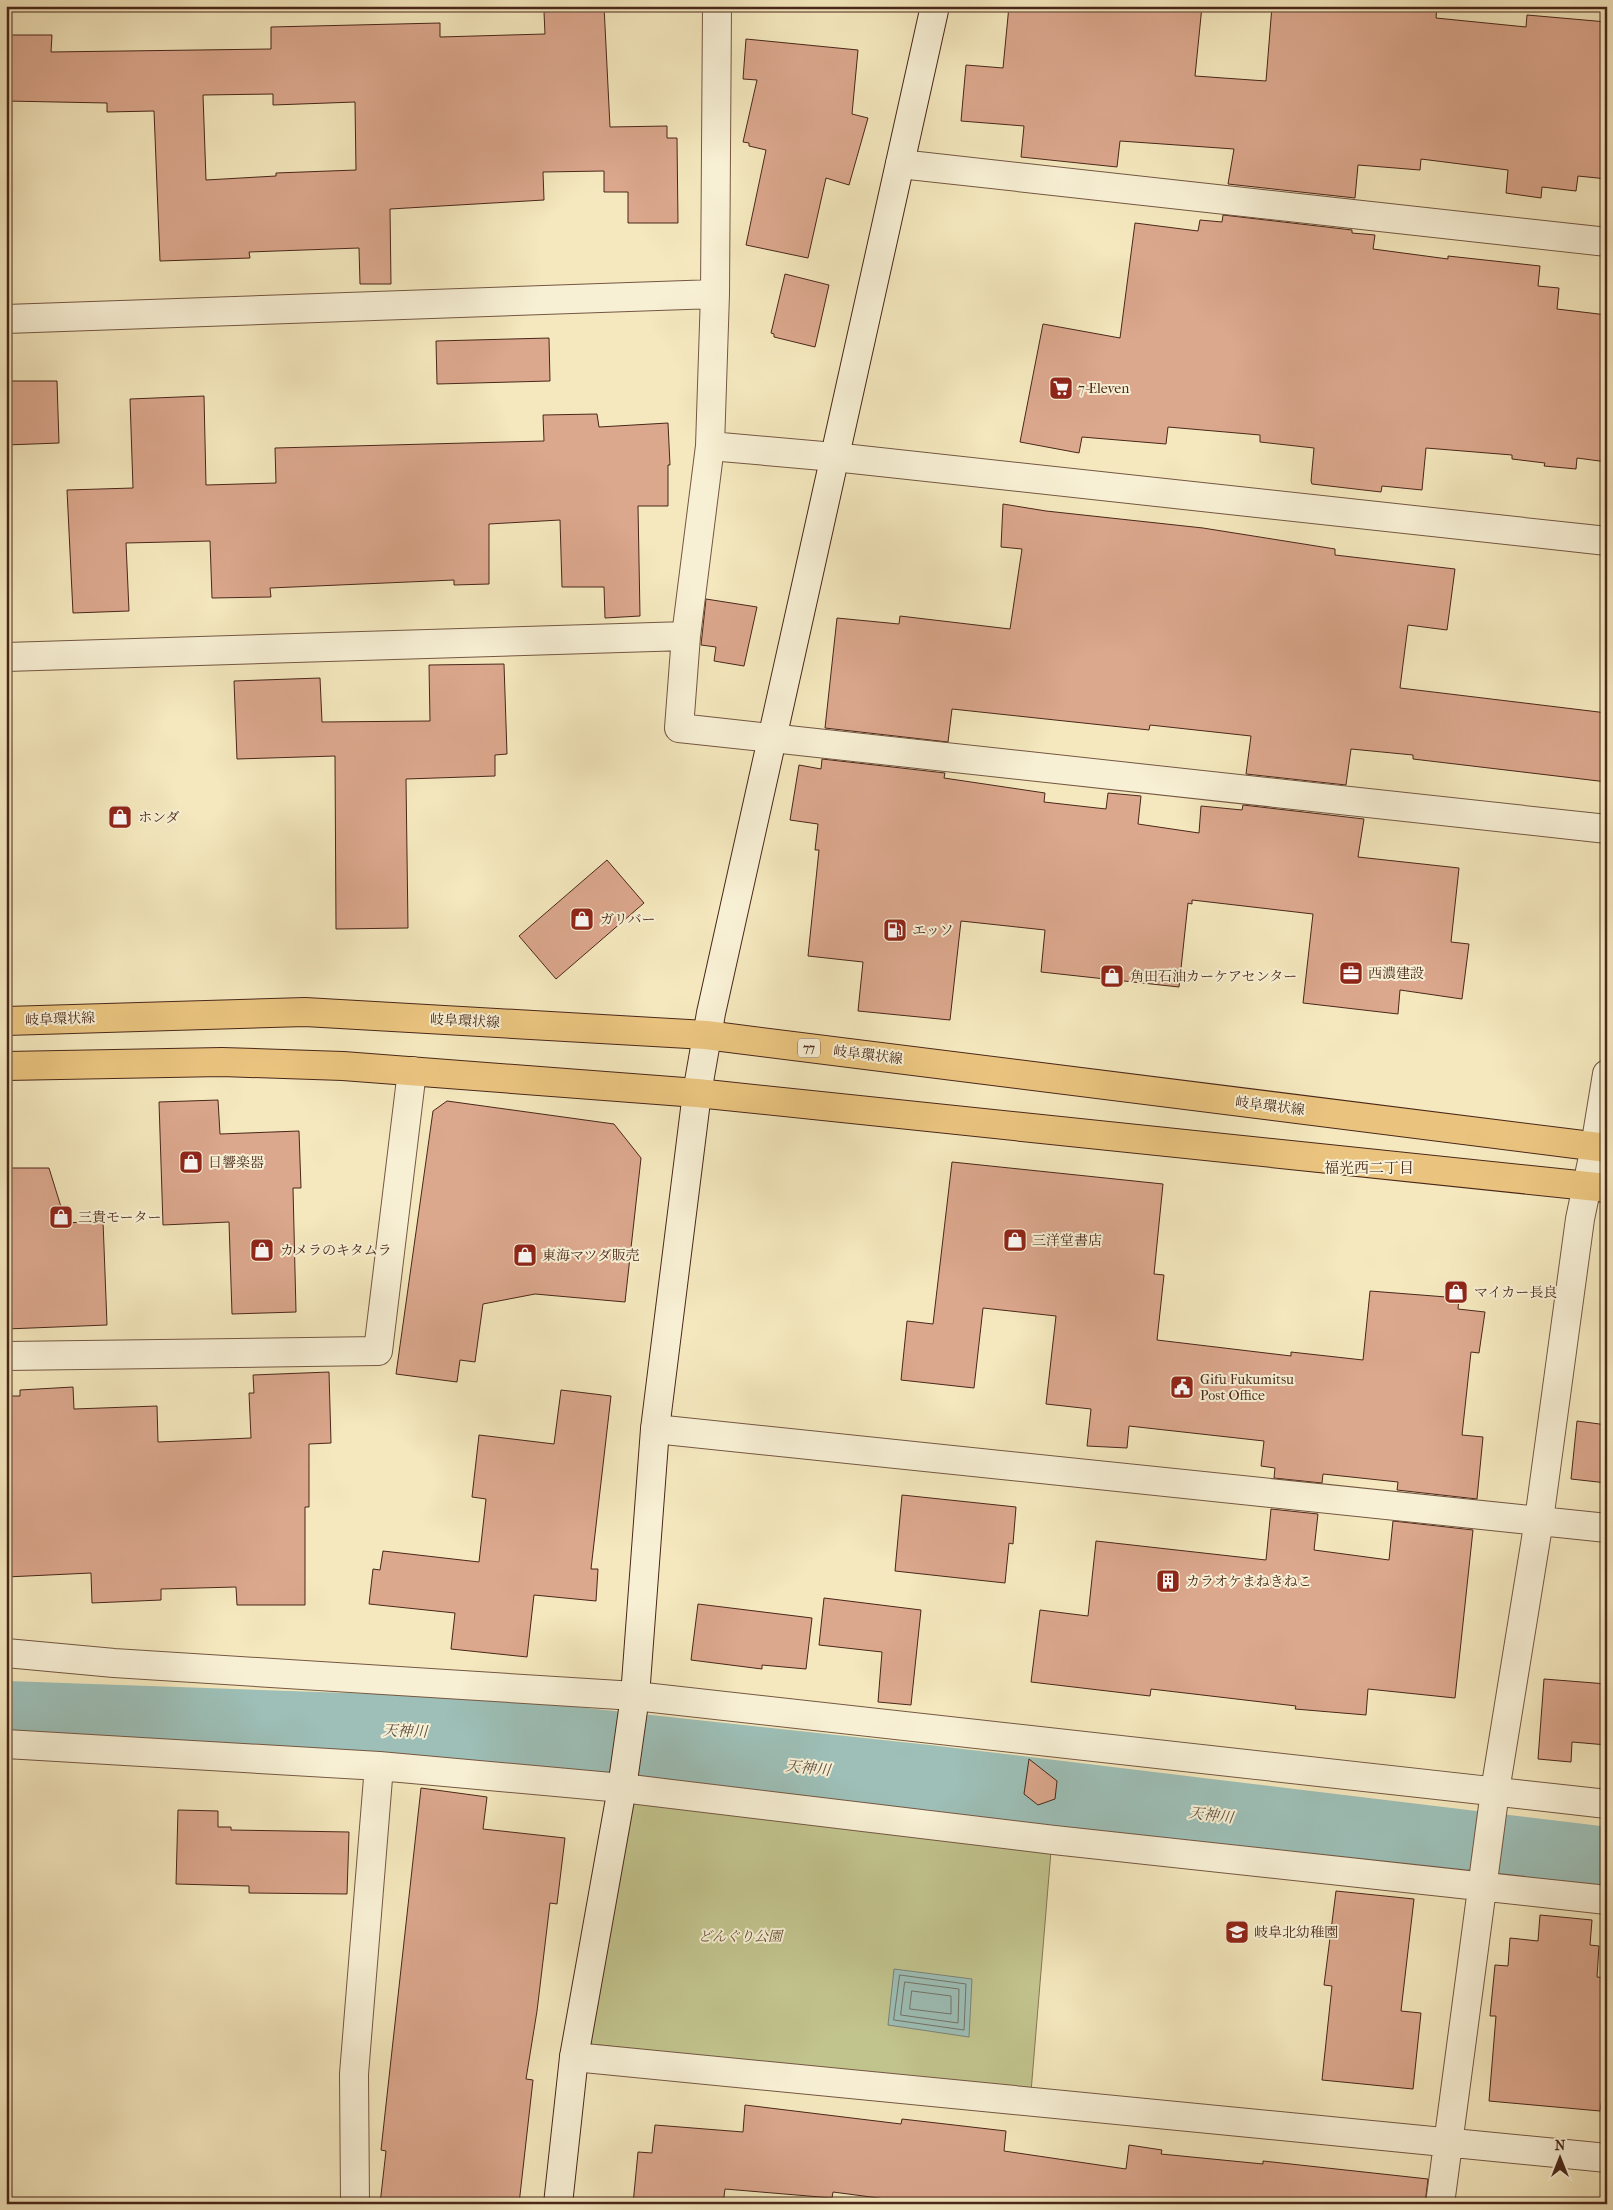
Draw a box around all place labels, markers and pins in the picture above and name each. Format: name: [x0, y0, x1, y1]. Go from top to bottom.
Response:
supermarket icon: 7-Eleven: [1048, 375, 1074, 401]
place label: 7-Eleven: [1078, 380, 1129, 397]
shop icon: ホンダ: [107, 804, 133, 830]
place label: ホンダ: [138, 809, 179, 826]
shop icon: ガリバー: [569, 906, 595, 932]
place label: ガリバー: [600, 911, 656, 928]
fuel station icon: エッソ: [882, 917, 908, 943]
place label: エッソ: [912, 922, 954, 939]
office icon: 西濃建設: [1338, 960, 1364, 986]
shop icon: 角田石油カーケアセンター: [1099, 963, 1125, 989]
place label: 西濃建設: [1368, 965, 1424, 982]
place label: 角田石油カーケアセンター: [1130, 968, 1297, 985]
shop icon: 日響楽器: [178, 1149, 204, 1175]
place label: 日響楽器: [208, 1154, 264, 1171]
shop icon: 三貴モーター: [48, 1204, 74, 1230]
place label: 三貴モーター: [78, 1209, 161, 1226]
shop icon: 三洋堂書店: [1002, 1227, 1028, 1253]
place label: 三洋堂書店: [1032, 1232, 1102, 1249]
shop icon: カメラのキタムラ: [249, 1237, 275, 1263]
place label: カメラのキタムラ: [280, 1242, 392, 1259]
shop icon: 東海マツダ販売: [512, 1242, 538, 1268]
place label: 東海マツダ販売: [542, 1247, 639, 1264]
shop icon: マイカー長良: [1443, 1279, 1469, 1305]
place label: マイカー長良: [1474, 1284, 1557, 1301]
place label: Gifu Fukumitsu Post Office: [1200, 1371, 1294, 1404]
public building icon: Gifu Fukumitsu Post Office: [1169, 1374, 1195, 1400]
building icon: カラオケまねきねこ: [1155, 1568, 1181, 1594]
place label: カラオケまねきねこ: [1186, 1573, 1312, 1590]
school or university icon: 岐阜北幼稚園: [1224, 1919, 1250, 1945]
place label: 岐阜北幼稚園: [1254, 1924, 1338, 1941]

